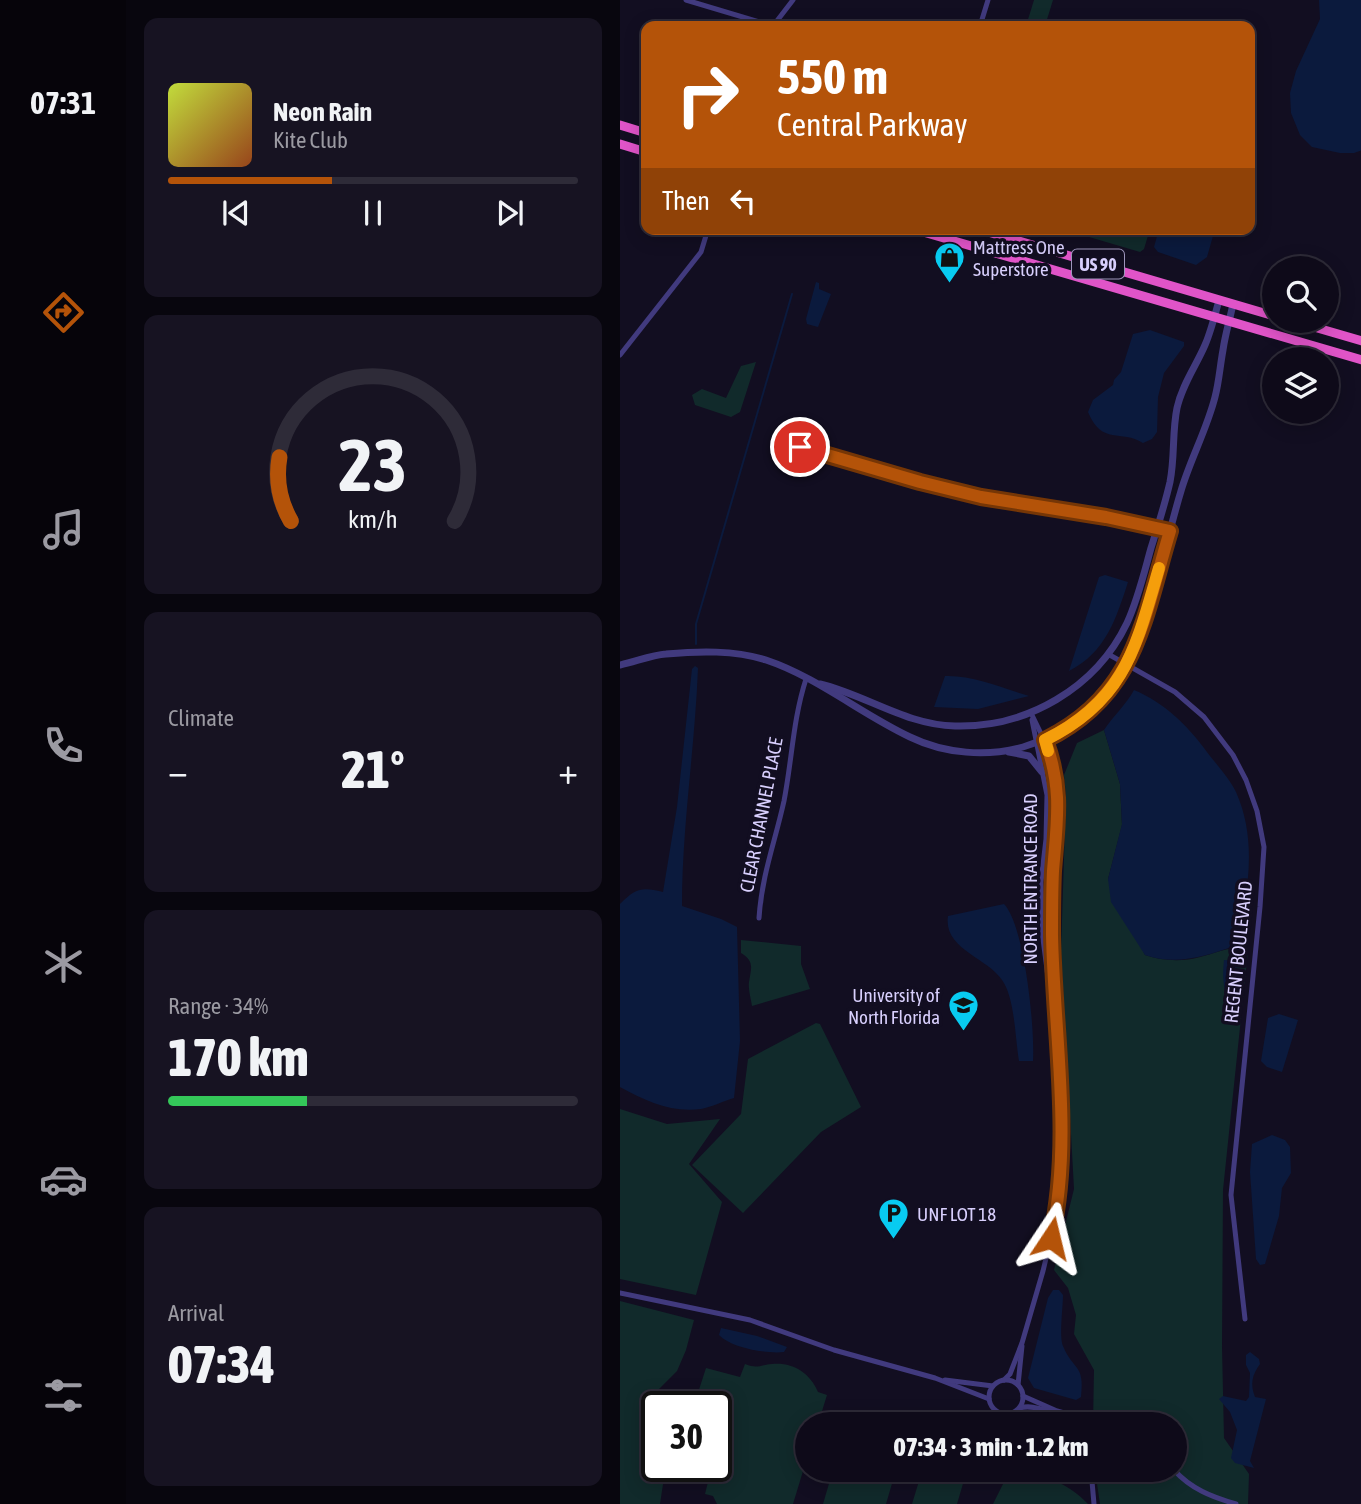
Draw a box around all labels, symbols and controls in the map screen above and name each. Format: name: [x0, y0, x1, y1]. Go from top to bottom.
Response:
text: 550 m: [777, 48, 888, 104]
icon: right: [662, 49, 753, 140]
text: 07:31: [30, 84, 96, 121]
text: Neon Rain: [273, 97, 372, 127]
text: Central Parkway: [777, 106, 968, 143]
text: Kite Club: [273, 127, 348, 153]
icon: left: [724, 182, 762, 220]
text: Then: [662, 186, 710, 216]
icon: previous: [217, 194, 255, 232]
icon: pause: [354, 194, 392, 232]
icon: next: [491, 194, 529, 232]
place label: Mattress One Superstore: [973, 236, 1065, 280]
shop icon: Mattress One Superstore: [933, 241, 967, 285]
road number: US 90: [1072, 250, 1124, 278]
map controls: [1262, 256, 1339, 424]
button: search: [1262, 256, 1339, 333]
icon: directions: [39, 288, 88, 337]
button: layers: [1262, 347, 1339, 424]
pin: [770, 417, 830, 477]
text: 23: [339, 423, 407, 506]
icon: arrive: [781, 428, 819, 466]
icon: music: [39, 505, 88, 554]
text: km/h: [348, 505, 398, 533]
text: Climate: [168, 705, 234, 731]
icon: phone: [39, 721, 88, 770]
street label: CLEAR CHANNEL PLACE: [735, 736, 787, 894]
text: 21°: [341, 739, 405, 799]
text: −: [168, 749, 188, 792]
text: +: [558, 749, 578, 792]
street label: NORTH ENTRANCE ROAD: [1019, 793, 1041, 965]
street label: REGENT BOULEVARD: [1220, 880, 1256, 1024]
icon: climate: [39, 938, 88, 987]
place label: University of North Florida: [848, 984, 940, 1028]
school or university icon: University of North Florida: [946, 989, 980, 1033]
text: Range · 34%: [168, 993, 268, 1019]
text: 170 km: [168, 1027, 309, 1087]
icon: car: [39, 1155, 88, 1204]
parking icon: UNF LOT 18: [877, 1197, 911, 1241]
position arrow: [1014, 1201, 1088, 1275]
place label: UNF LOT 18: [917, 1203, 996, 1225]
text: Arrival: [168, 1300, 224, 1326]
text: 07:34: [168, 1334, 275, 1394]
icon: filters: [39, 1371, 88, 1420]
speed limit sign: 30: [641, 1391, 732, 1482]
text: 07:34 · 3 min · 1.2 km: [894, 1432, 1088, 1462]

